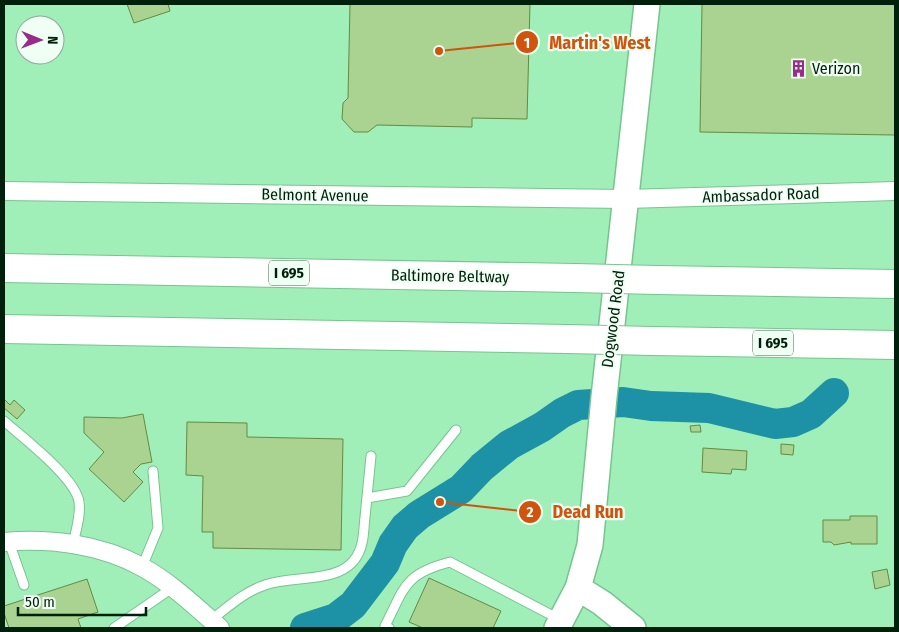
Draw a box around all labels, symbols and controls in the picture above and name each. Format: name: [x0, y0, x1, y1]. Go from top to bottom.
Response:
north arrow: [15, 15, 65, 65]
callout: Martin's West: [514, 26, 661, 59]
text: Martin's West: [549, 32, 651, 54]
text: 1: [524, 34, 530, 52]
text: N: [44, 36, 61, 45]
building icon: Verizon: [788, 58, 808, 78]
place label: Verizon: [812, 59, 860, 78]
street label: Ambassador Road: [702, 183, 820, 207]
street label: Belmont Avenue: [261, 185, 369, 205]
road number: I 695: [269, 260, 309, 286]
street label: Baltimore Beltway: [391, 265, 510, 287]
street label: Dogwood Road: [598, 269, 628, 369]
road number: I 695: [753, 330, 793, 356]
callout: Dead Run: [517, 495, 633, 528]
text: Dead Run: [552, 501, 624, 523]
text: 2: [526, 503, 534, 521]
scale bar: [18, 584, 145, 616]
text: 50 m: [25, 593, 55, 611]

